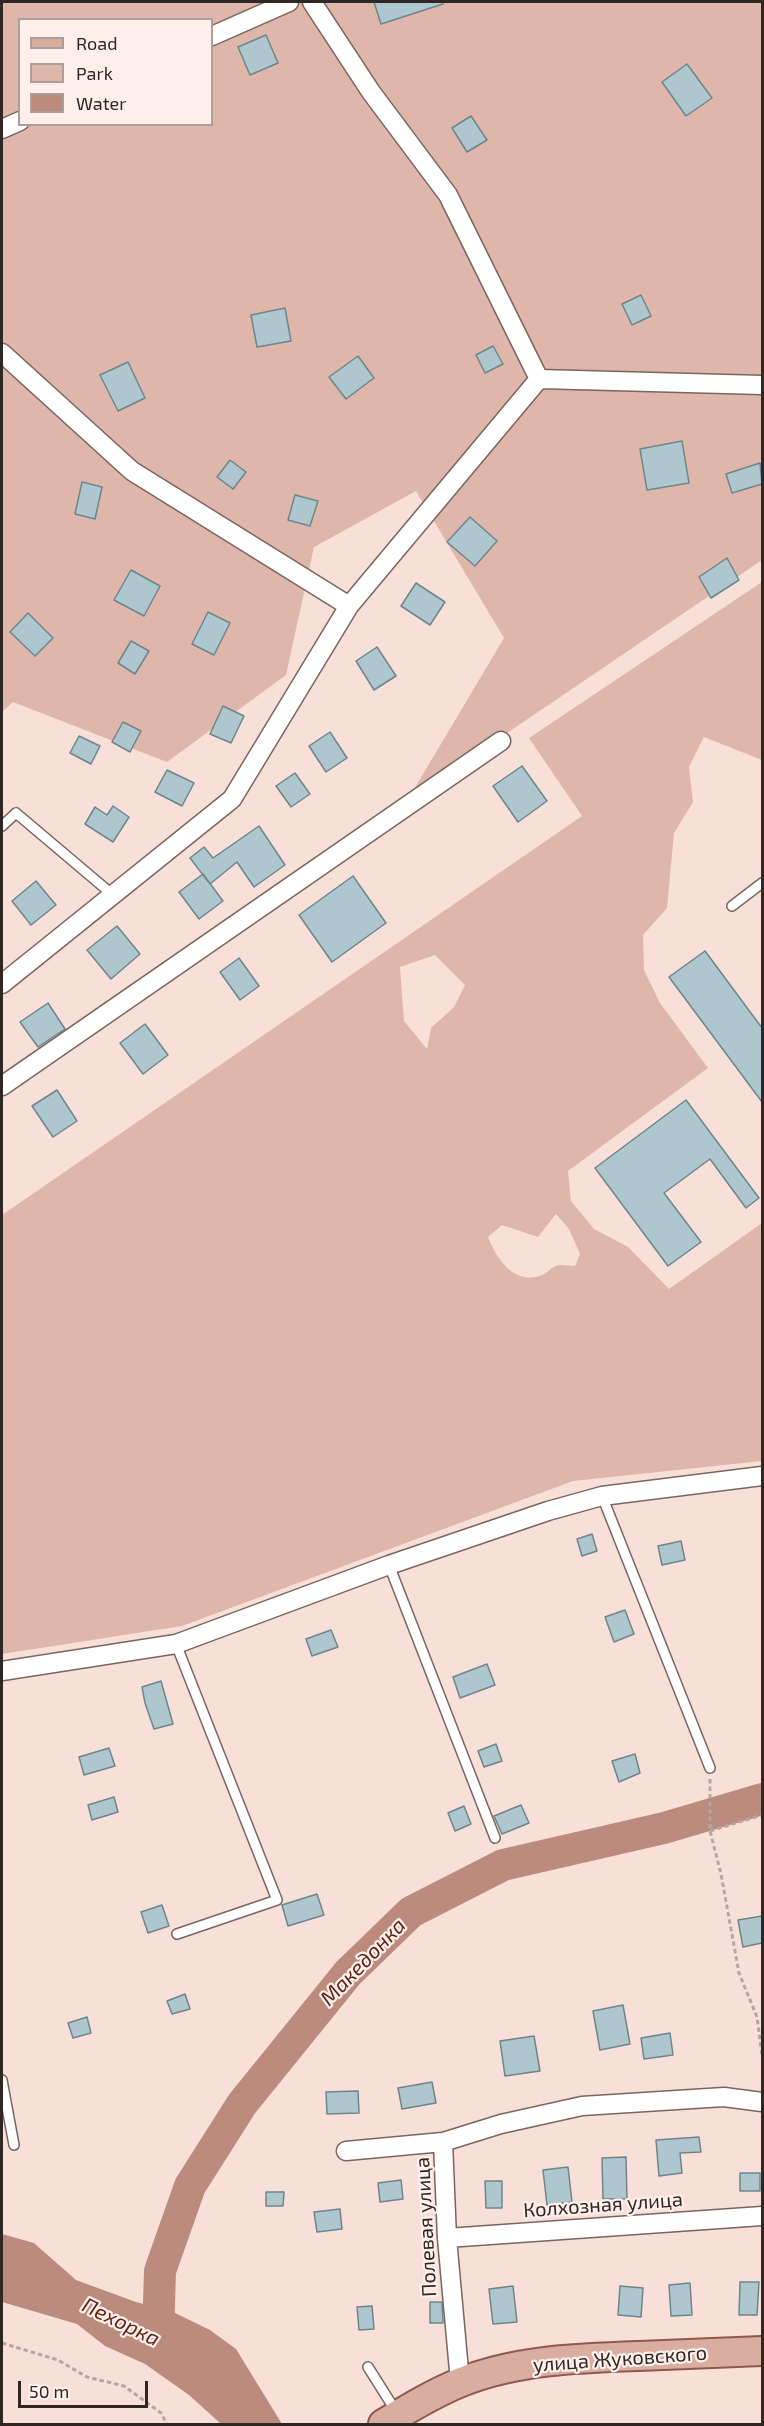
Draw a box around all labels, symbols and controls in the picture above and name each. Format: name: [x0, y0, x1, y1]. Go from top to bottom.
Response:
legend: [18, 18, 213, 126]
text: Road: [76, 32, 117, 54]
text: Park: [76, 62, 113, 84]
text: Water: [76, 92, 126, 114]
water label: Македонка: [315, 1913, 411, 2011]
street label: Полевая улица: [410, 2156, 442, 2298]
street label: Колхозная улица: [522, 2187, 684, 2223]
water label: Пехорка: [78, 2292, 164, 2352]
street label: улица Жуковского: [532, 2341, 708, 2377]
scale bar: [21, 2369, 152, 2407]
text: 50 m: [29, 2380, 69, 2402]

